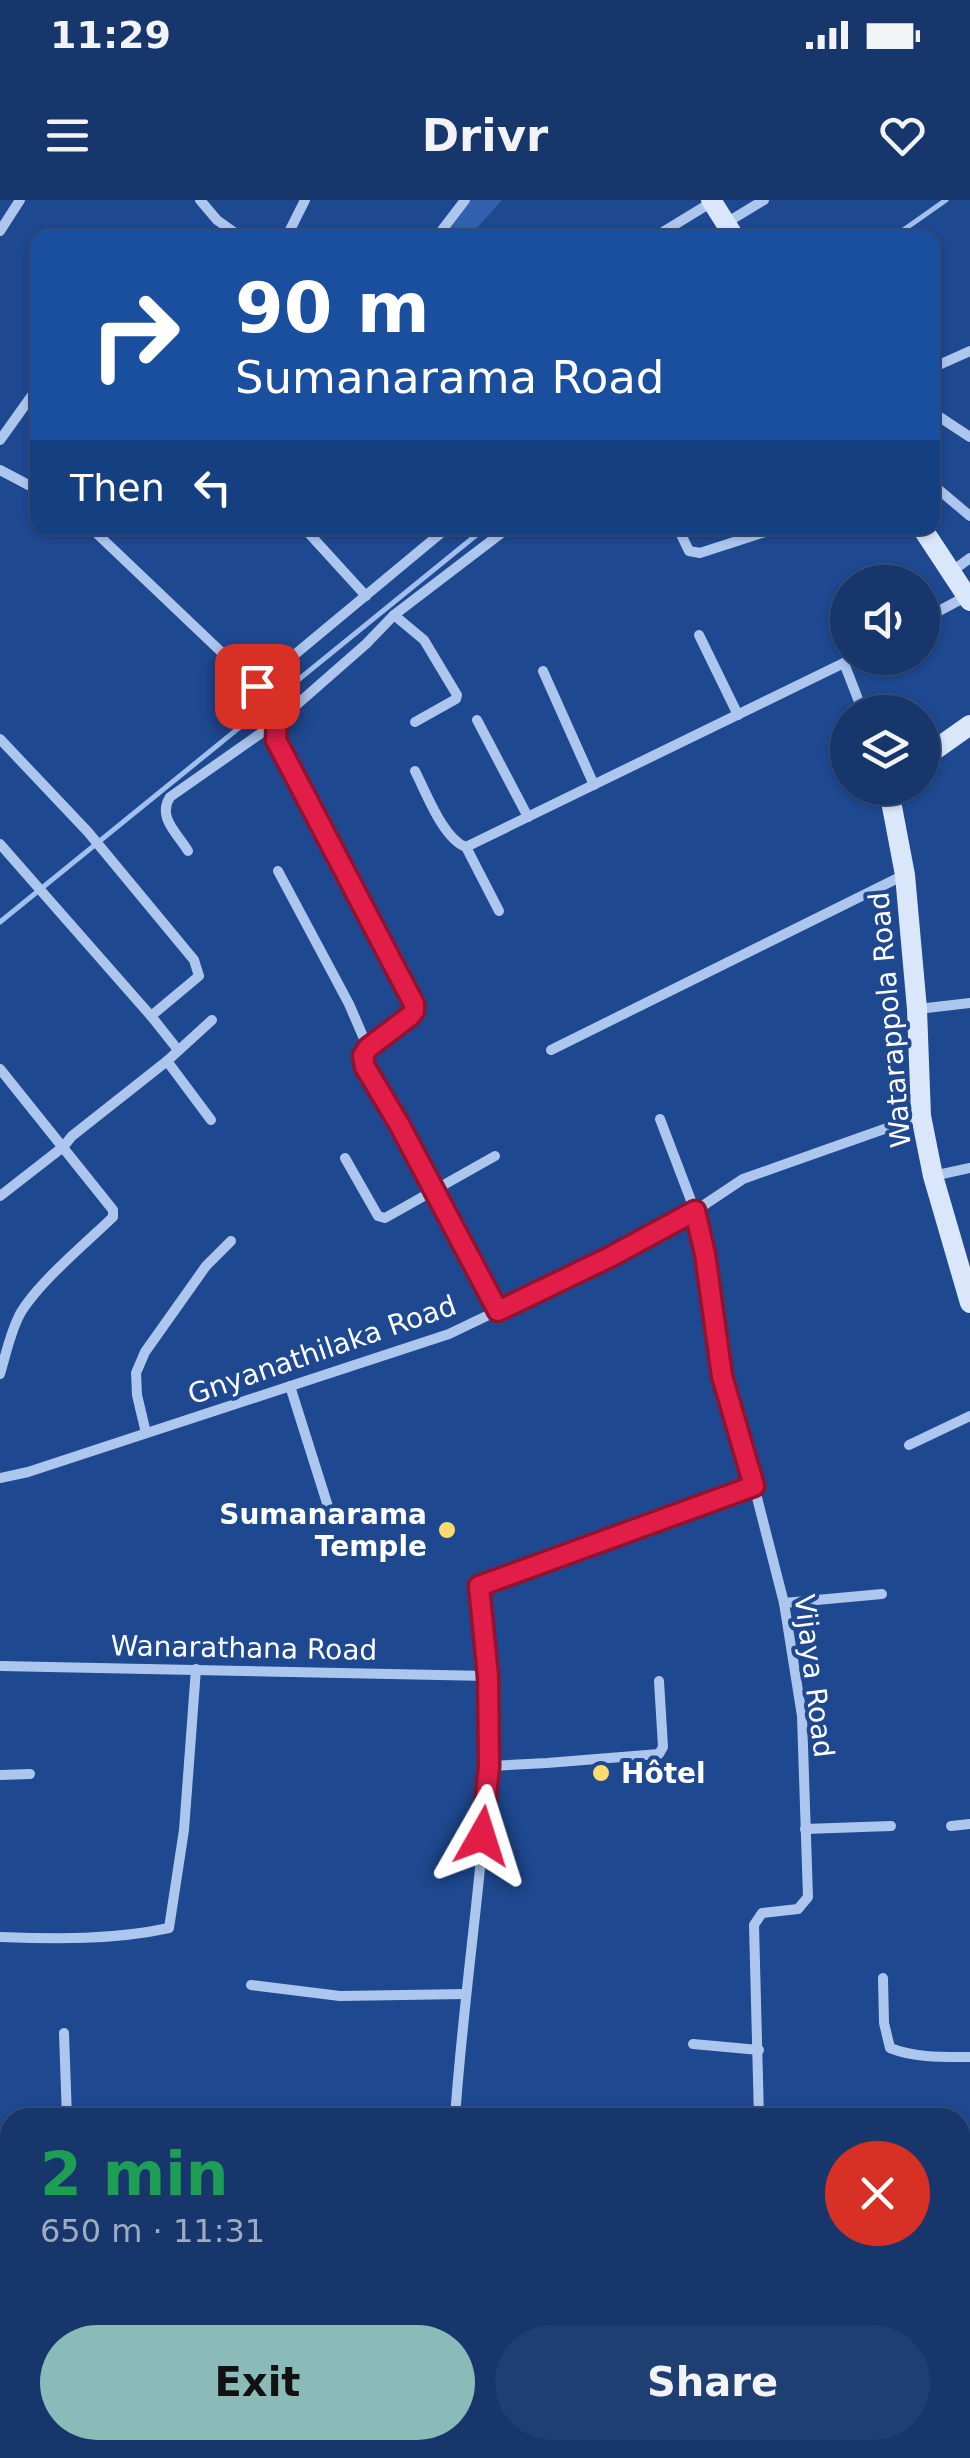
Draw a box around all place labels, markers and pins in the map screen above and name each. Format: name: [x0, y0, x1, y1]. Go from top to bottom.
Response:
pin: [215, 644, 300, 729]
place label: Sumanarama Temple: [219, 1498, 427, 1563]
marker: Sumanarama Temple: [436, 1519, 458, 1541]
place label: Hôtel: [621, 1757, 706, 1790]
marker: Hôtel: [590, 1762, 612, 1784]

